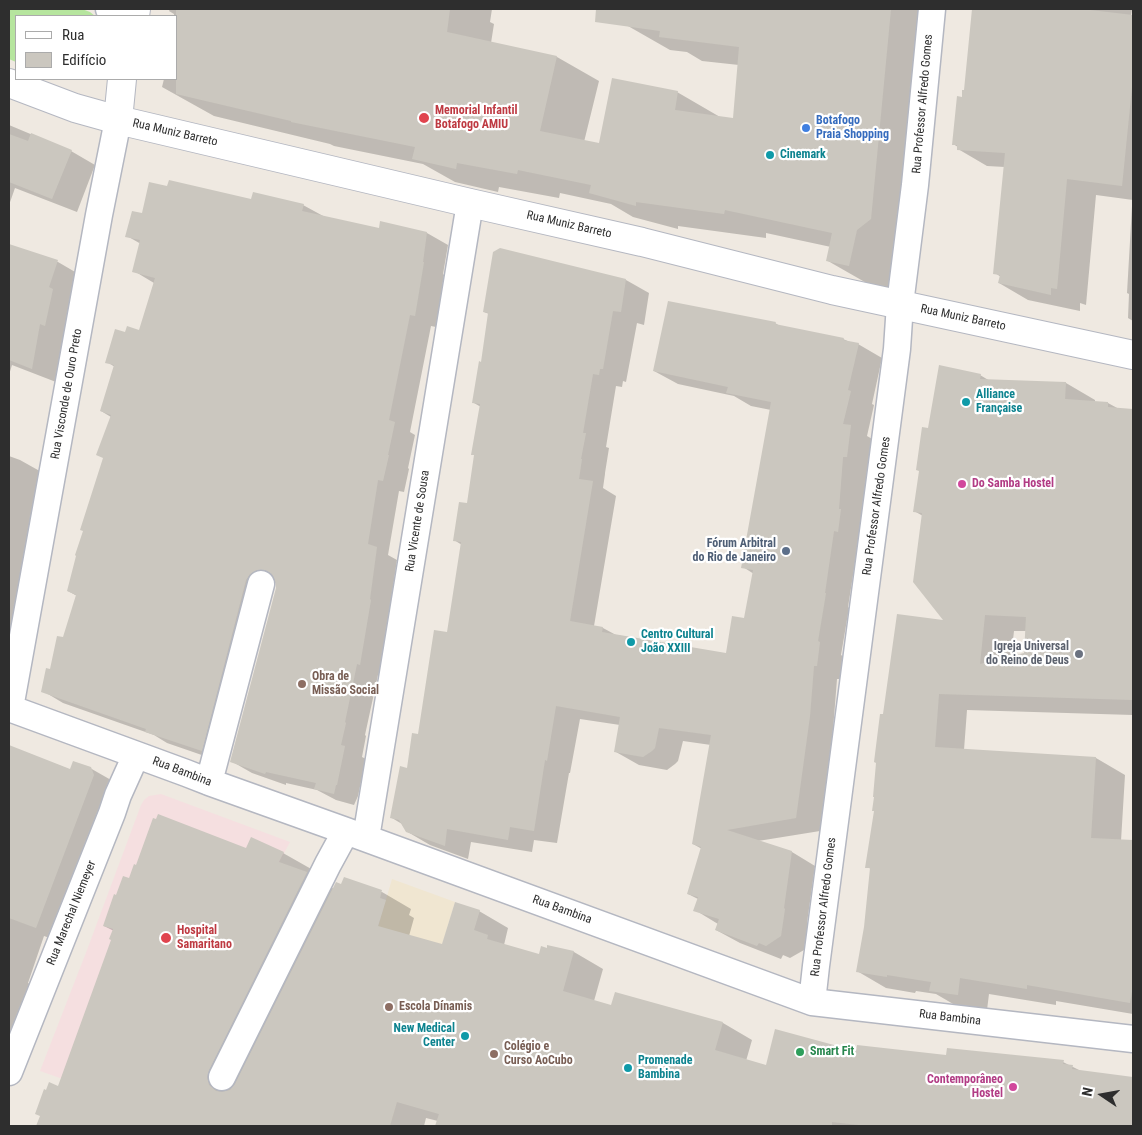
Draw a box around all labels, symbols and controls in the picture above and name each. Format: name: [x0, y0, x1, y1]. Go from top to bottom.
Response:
legend: [15, 15, 178, 80]
text: Rua: [62, 26, 84, 44]
street label: Rua Professor Alfredo Gomes: [910, 34, 936, 174]
text: Edifício: [62, 51, 106, 69]
place label: Memorial Infantil Botafogo AMIU: [435, 104, 518, 132]
marker: Memorial Infantil Botafogo AMIU: [417, 111, 431, 125]
place label: Botafogo Praia Shopping: [816, 114, 889, 142]
street label: Rua Muniz Barreto: [131, 116, 219, 150]
marker: Botafogo Praia Shopping: [800, 122, 812, 134]
place label: Cinemark: [780, 148, 826, 162]
marker: Cinemark: [764, 149, 776, 161]
street label: Rua Muniz Barreto: [525, 208, 613, 242]
street label: Rua Muniz Barreto: [919, 302, 1007, 334]
street label: Rua Visconde de Ouro Preto: [48, 328, 86, 460]
place label: Alliance Française: [976, 388, 1022, 416]
marker: Alliance Française: [960, 396, 972, 408]
street label: Rua Professor Alfredo Gomes: [860, 436, 894, 576]
street label: Rua Vicente de Sousa: [403, 469, 433, 573]
place label: Do Samba Hostel: [972, 477, 1054, 491]
marker: Do Samba Hostel: [956, 478, 968, 490]
place label: Fórum Arbitral do Rio de Janeiro: [693, 537, 776, 565]
marker: Fórum Arbitral do Rio de Janeiro: [780, 545, 792, 557]
place label: Centro Cultural João XXIII: [641, 628, 713, 656]
marker: Centro Cultural João XXIII: [625, 636, 637, 648]
place label: Igreja Universal do Reino de Deus: [986, 640, 1069, 668]
marker: Igreja Universal do Reino de Deus: [1073, 648, 1085, 660]
place label: Obra de Missão Social: [312, 670, 379, 698]
marker: Obra de Missão Social: [296, 678, 308, 690]
street label: Rua Bambina: [150, 754, 214, 790]
street label: Rua Professor Alfredo Gomes: [808, 837, 840, 977]
street label: Rua Marechal Niemeyer: [44, 858, 100, 968]
street label: Rua Bambina: [530, 893, 594, 927]
place label: Hospital Samaritano: [177, 924, 232, 952]
marker: Hospital Samaritano: [159, 931, 173, 945]
place label: Escola Dínamis: [399, 1000, 472, 1014]
marker: Escola Dínamis: [383, 1001, 395, 1013]
street label: Rua Bambina: [918, 1007, 982, 1029]
place label: New Medical Center: [394, 1022, 455, 1050]
marker: New Medical Center: [459, 1030, 471, 1042]
place label: Colégio e Curso AoCubo: [504, 1040, 573, 1068]
place label: Smart Fit: [810, 1045, 854, 1059]
marker: Smart Fit: [794, 1046, 806, 1058]
marker: Colégio e Curso AoCubo: [488, 1048, 500, 1060]
place label: Promenade Bambina: [638, 1054, 692, 1082]
marker: Promenade Bambina: [622, 1062, 634, 1074]
north arrow: [1077, 1070, 1127, 1120]
place label: Contemporâneo Hostel: [927, 1073, 1003, 1101]
marker: Contemporâneo Hostel: [1007, 1081, 1019, 1093]
text: N: [1079, 1086, 1096, 1098]

